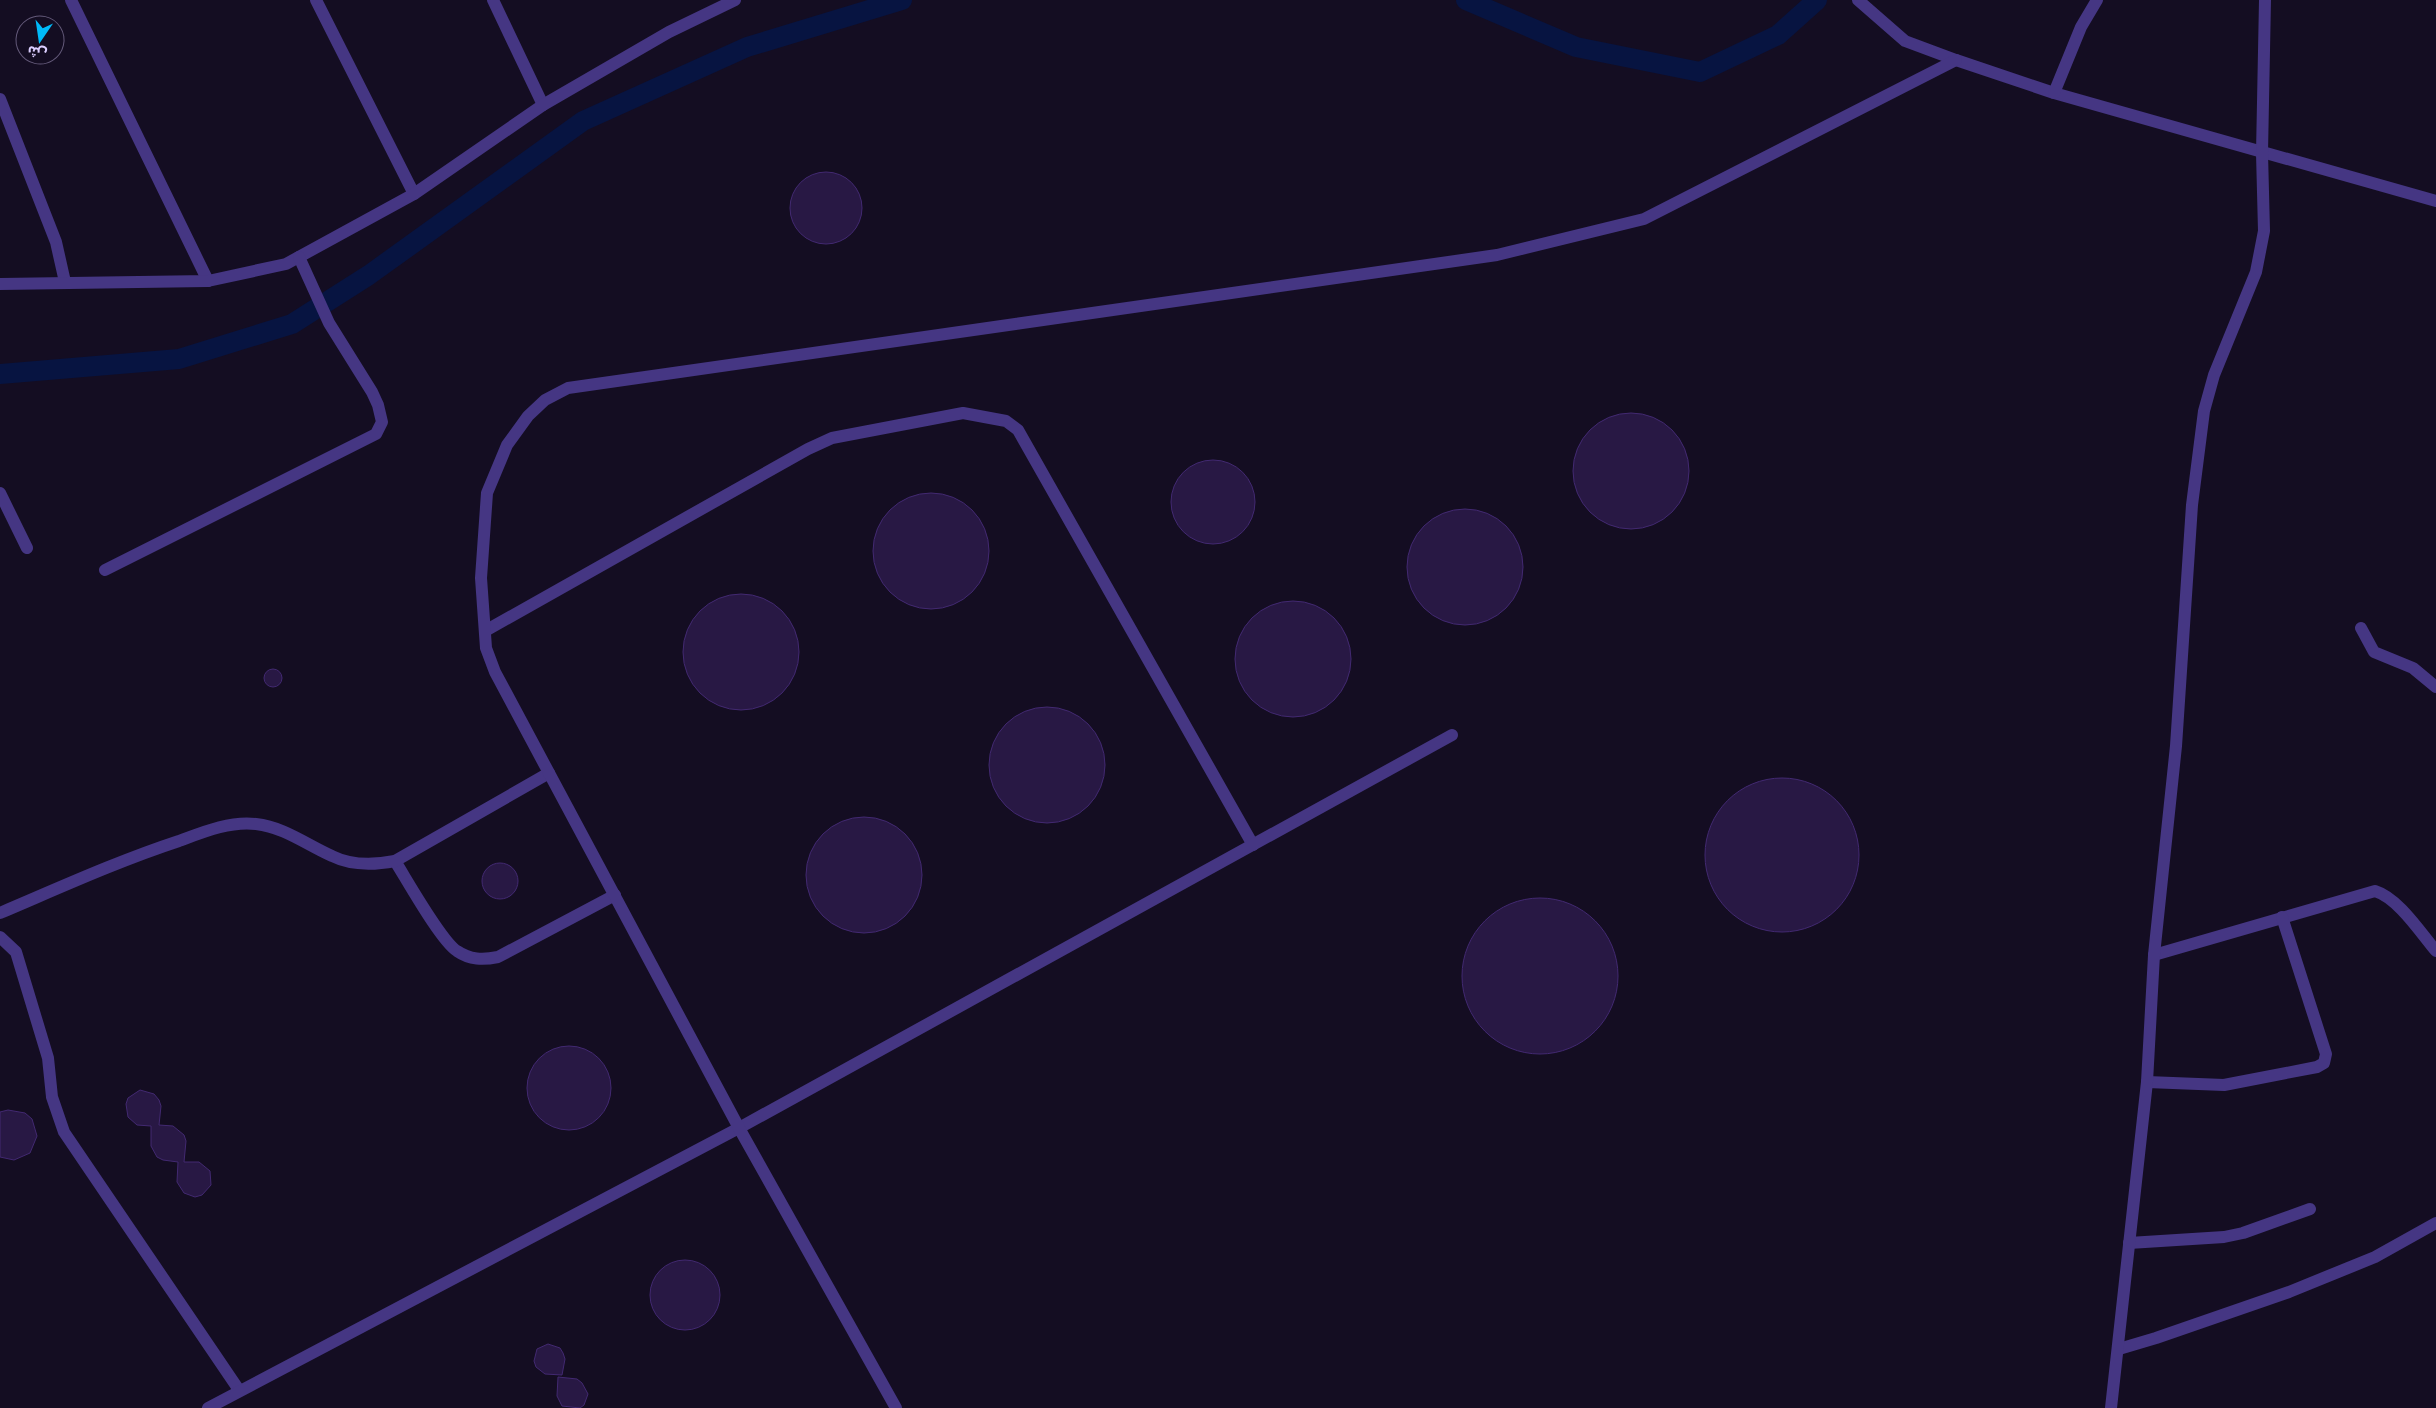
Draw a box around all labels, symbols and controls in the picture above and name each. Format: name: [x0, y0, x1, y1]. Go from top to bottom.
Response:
north arrow: [15, 15, 65, 65]
text: ش: [26, 43, 48, 63]

